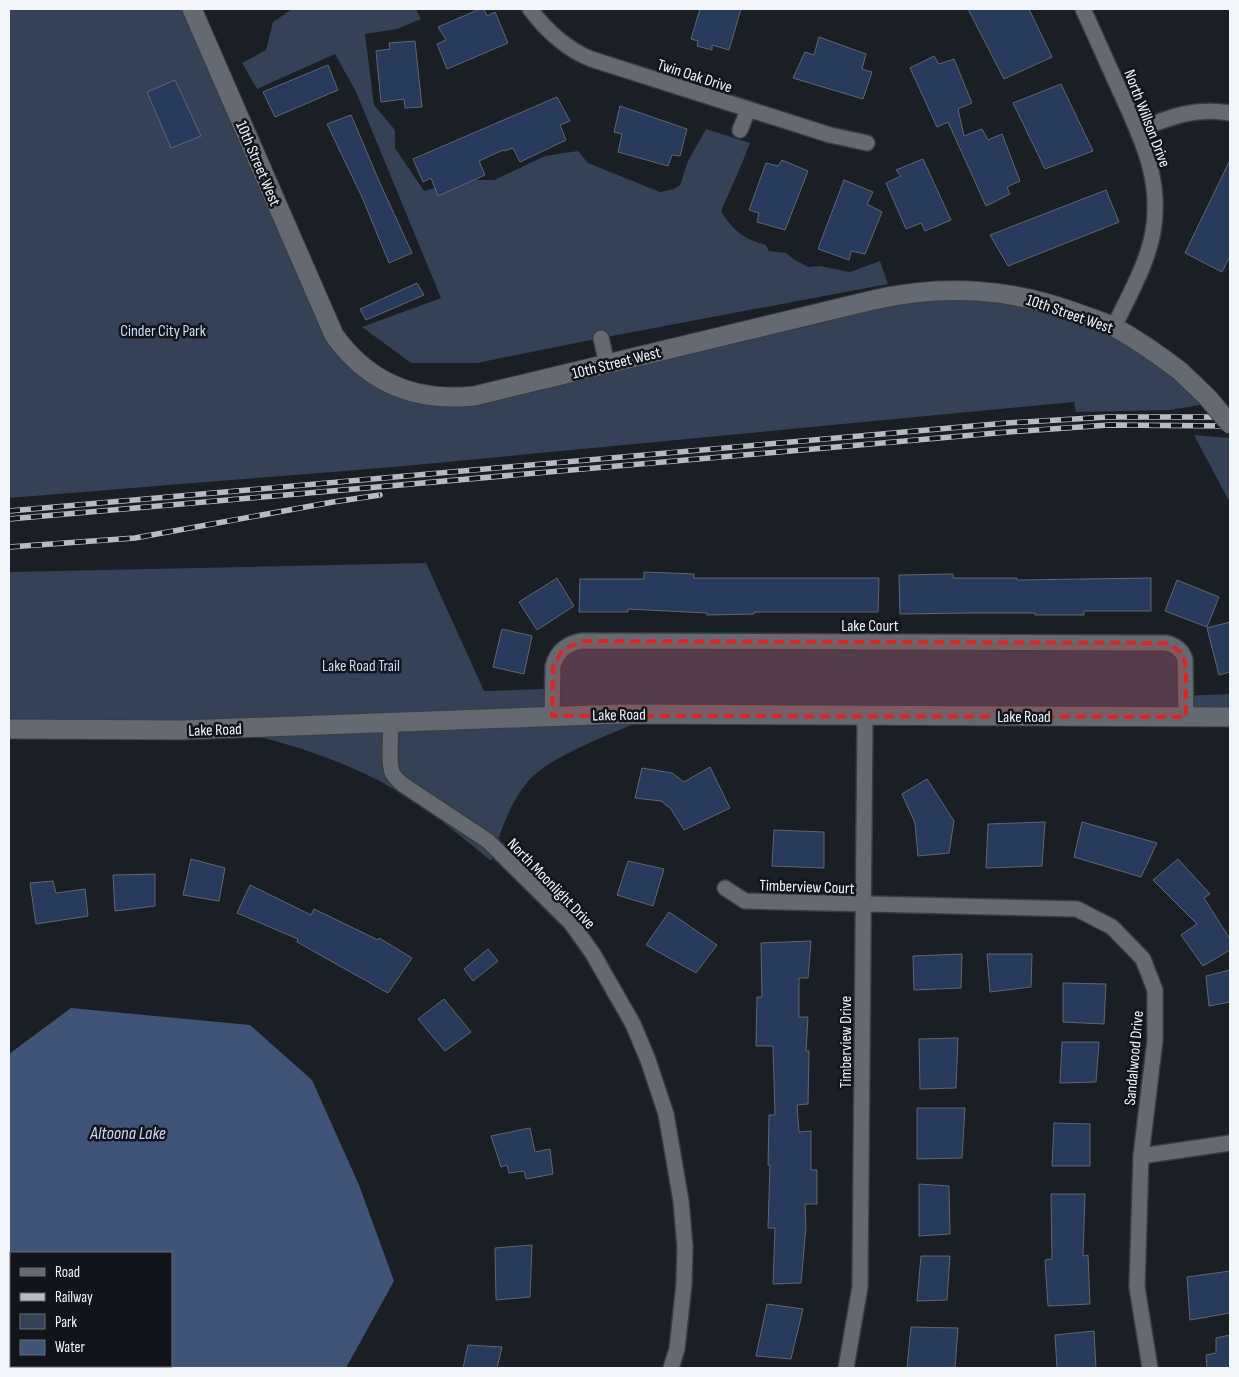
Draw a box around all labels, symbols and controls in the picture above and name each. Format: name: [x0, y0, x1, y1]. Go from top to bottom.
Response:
street label: Twin Oak Drive: [655, 55, 734, 97]
street label: North Willson Drive: [1119, 67, 1174, 170]
street label: 10th Street West: [231, 118, 284, 209]
street label: 10th Street West: [1024, 291, 1116, 338]
park label: Cinder City Park: [120, 322, 206, 341]
street label: 10th Street West: [570, 343, 663, 384]
street label: Lake Court: [841, 617, 899, 636]
park label: Lake Road Trail: [322, 657, 400, 676]
street label: Lake Road: [592, 706, 646, 725]
street label: Lake Road: [997, 708, 1051, 727]
street label: Lake Road: [188, 720, 242, 741]
street label: North Moonlight Drive: [503, 835, 599, 933]
street label: Timberview Court: [759, 876, 855, 899]
street label: Timberview Drive: [837, 996, 856, 1088]
street label: Sandalwood Drive: [1121, 1010, 1148, 1106]
water label: Altoona Lake: [89, 1123, 166, 1144]
legend: [10, 1252, 172, 1367]
text: Road: [55, 1263, 80, 1282]
text: Railway: [55, 1288, 93, 1307]
text: Park: [55, 1313, 77, 1332]
text: Water: [55, 1338, 86, 1357]

